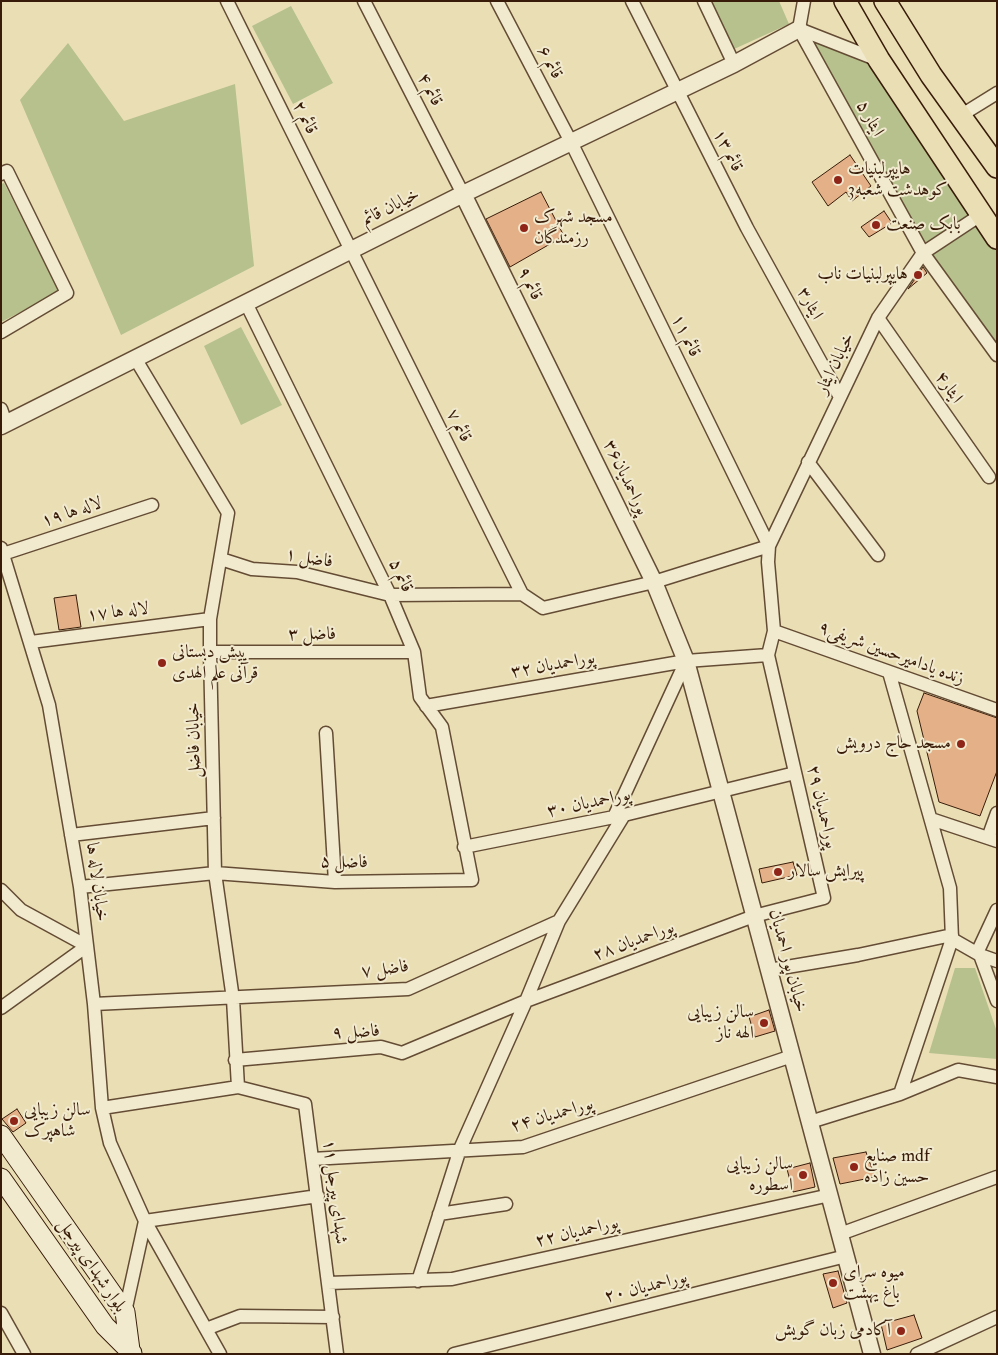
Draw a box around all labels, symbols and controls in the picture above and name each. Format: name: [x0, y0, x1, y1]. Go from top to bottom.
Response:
street label: قائم ۶: [531, 43, 567, 83]
street label: قائم ۴: [412, 70, 446, 110]
street label: ایثار ۵: [850, 97, 888, 141]
street label: قائم ۲: [287, 98, 321, 138]
street label: قائم ۱۳: [707, 126, 747, 176]
place label: هایپرلبنیات کوهدشت شعبه3: [848, 159, 948, 202]
marker: هایپرلبنیات کوهدشت شعبه3: [832, 174, 844, 186]
street label: خیابان قائم: [358, 184, 424, 232]
place label: مسجد شهرک رزمندگان: [534, 207, 613, 250]
place label: بابک صنعت: [886, 214, 961, 236]
marker: بابک صنعت: [870, 219, 882, 231]
marker: مسجد شهرک رزمندگان: [518, 222, 530, 234]
street label: قائم ۹: [512, 264, 546, 304]
place label: هایپرلبنیات ناب: [817, 264, 908, 286]
marker: هایپرلبنیات ناب: [912, 269, 924, 281]
street label: ایثار۳: [791, 284, 827, 324]
street label: قائم ۱۱: [665, 311, 705, 361]
street label: خیابان ایثار: [812, 330, 860, 398]
street label: ایثار۴: [929, 368, 967, 408]
street label: قائم ۷: [441, 406, 475, 446]
street label: پوراحمدیان۳۶: [597, 437, 653, 519]
street label: لاله ها ۱۹: [39, 493, 105, 533]
street label: فاضل ۱: [284, 544, 334, 574]
street label: قائم ۵: [383, 556, 417, 596]
street label: لاله ها ۱۷: [86, 598, 150, 628]
street label: زنده یادامیرحسین شریفی۹: [815, 618, 967, 690]
street label: فاضل ۳: [288, 624, 336, 646]
place label: پیش دبستانی قرآنی علم الهدی: [172, 642, 258, 684]
street label: پوراحمدیان ۳۲: [509, 648, 597, 684]
marker: پیش دبستانی قرآنی علم الهدی: [156, 657, 168, 669]
street label: خیابان فاضل: [184, 702, 206, 778]
place label: مسجد حاج درویش: [836, 733, 951, 755]
marker: مسجد حاج درویش: [955, 738, 967, 750]
street label: پوراحمدیان ۲۹: [801, 763, 841, 851]
street label: پوراحمدیان ۳۰: [545, 785, 633, 823]
street label: خیابان لاله ها: [80, 841, 112, 923]
street label: فاضل ۵: [320, 852, 368, 874]
place label: پیرایش سالار: [788, 861, 863, 883]
marker: پیرایش سالار: [772, 866, 784, 878]
street label: خیابان پور احمدیان: [763, 907, 811, 1015]
street label: پوراحمدیان ۲۸: [590, 917, 678, 967]
street label: فاضل ۷: [360, 956, 410, 984]
place label: سالن زیبایی الهه ناز: [687, 1002, 754, 1044]
marker: سالن زیبایی الهه ناز: [758, 1017, 770, 1029]
street label: فاضل ۹: [332, 1021, 380, 1045]
street label: پوراحمدیان ۲۴: [508, 1094, 596, 1138]
place label: سالن زیبایی شاهپرک: [24, 1100, 91, 1142]
marker: سالن زیبایی شاهپرک: [8, 1115, 20, 1127]
street label: شهدای پیرجل ۱۱: [317, 1139, 351, 1245]
place label: صنایع mdf حسین زاده: [864, 1146, 930, 1188]
place label: سالن زیبایی اسطوره: [726, 1154, 793, 1196]
marker: صنایع mdf حسین زاده: [848, 1161, 860, 1173]
marker: سالن زیبایی اسطوره: [797, 1169, 809, 1181]
street label: پوراحمدیان ۲۲: [533, 1213, 621, 1253]
street label: بلوار شهدای پیرجل: [52, 1215, 130, 1317]
place label: میوه سرای باغ یهشت: [843, 1262, 905, 1304]
street label: پوراحمدیان ۲۰: [602, 1267, 690, 1309]
marker: میوه سرای باغ یهشت: [827, 1277, 839, 1289]
place label: آکادمی زبان گویش: [775, 1320, 891, 1342]
marker: آکادمی زبان گویش: [895, 1325, 907, 1337]

